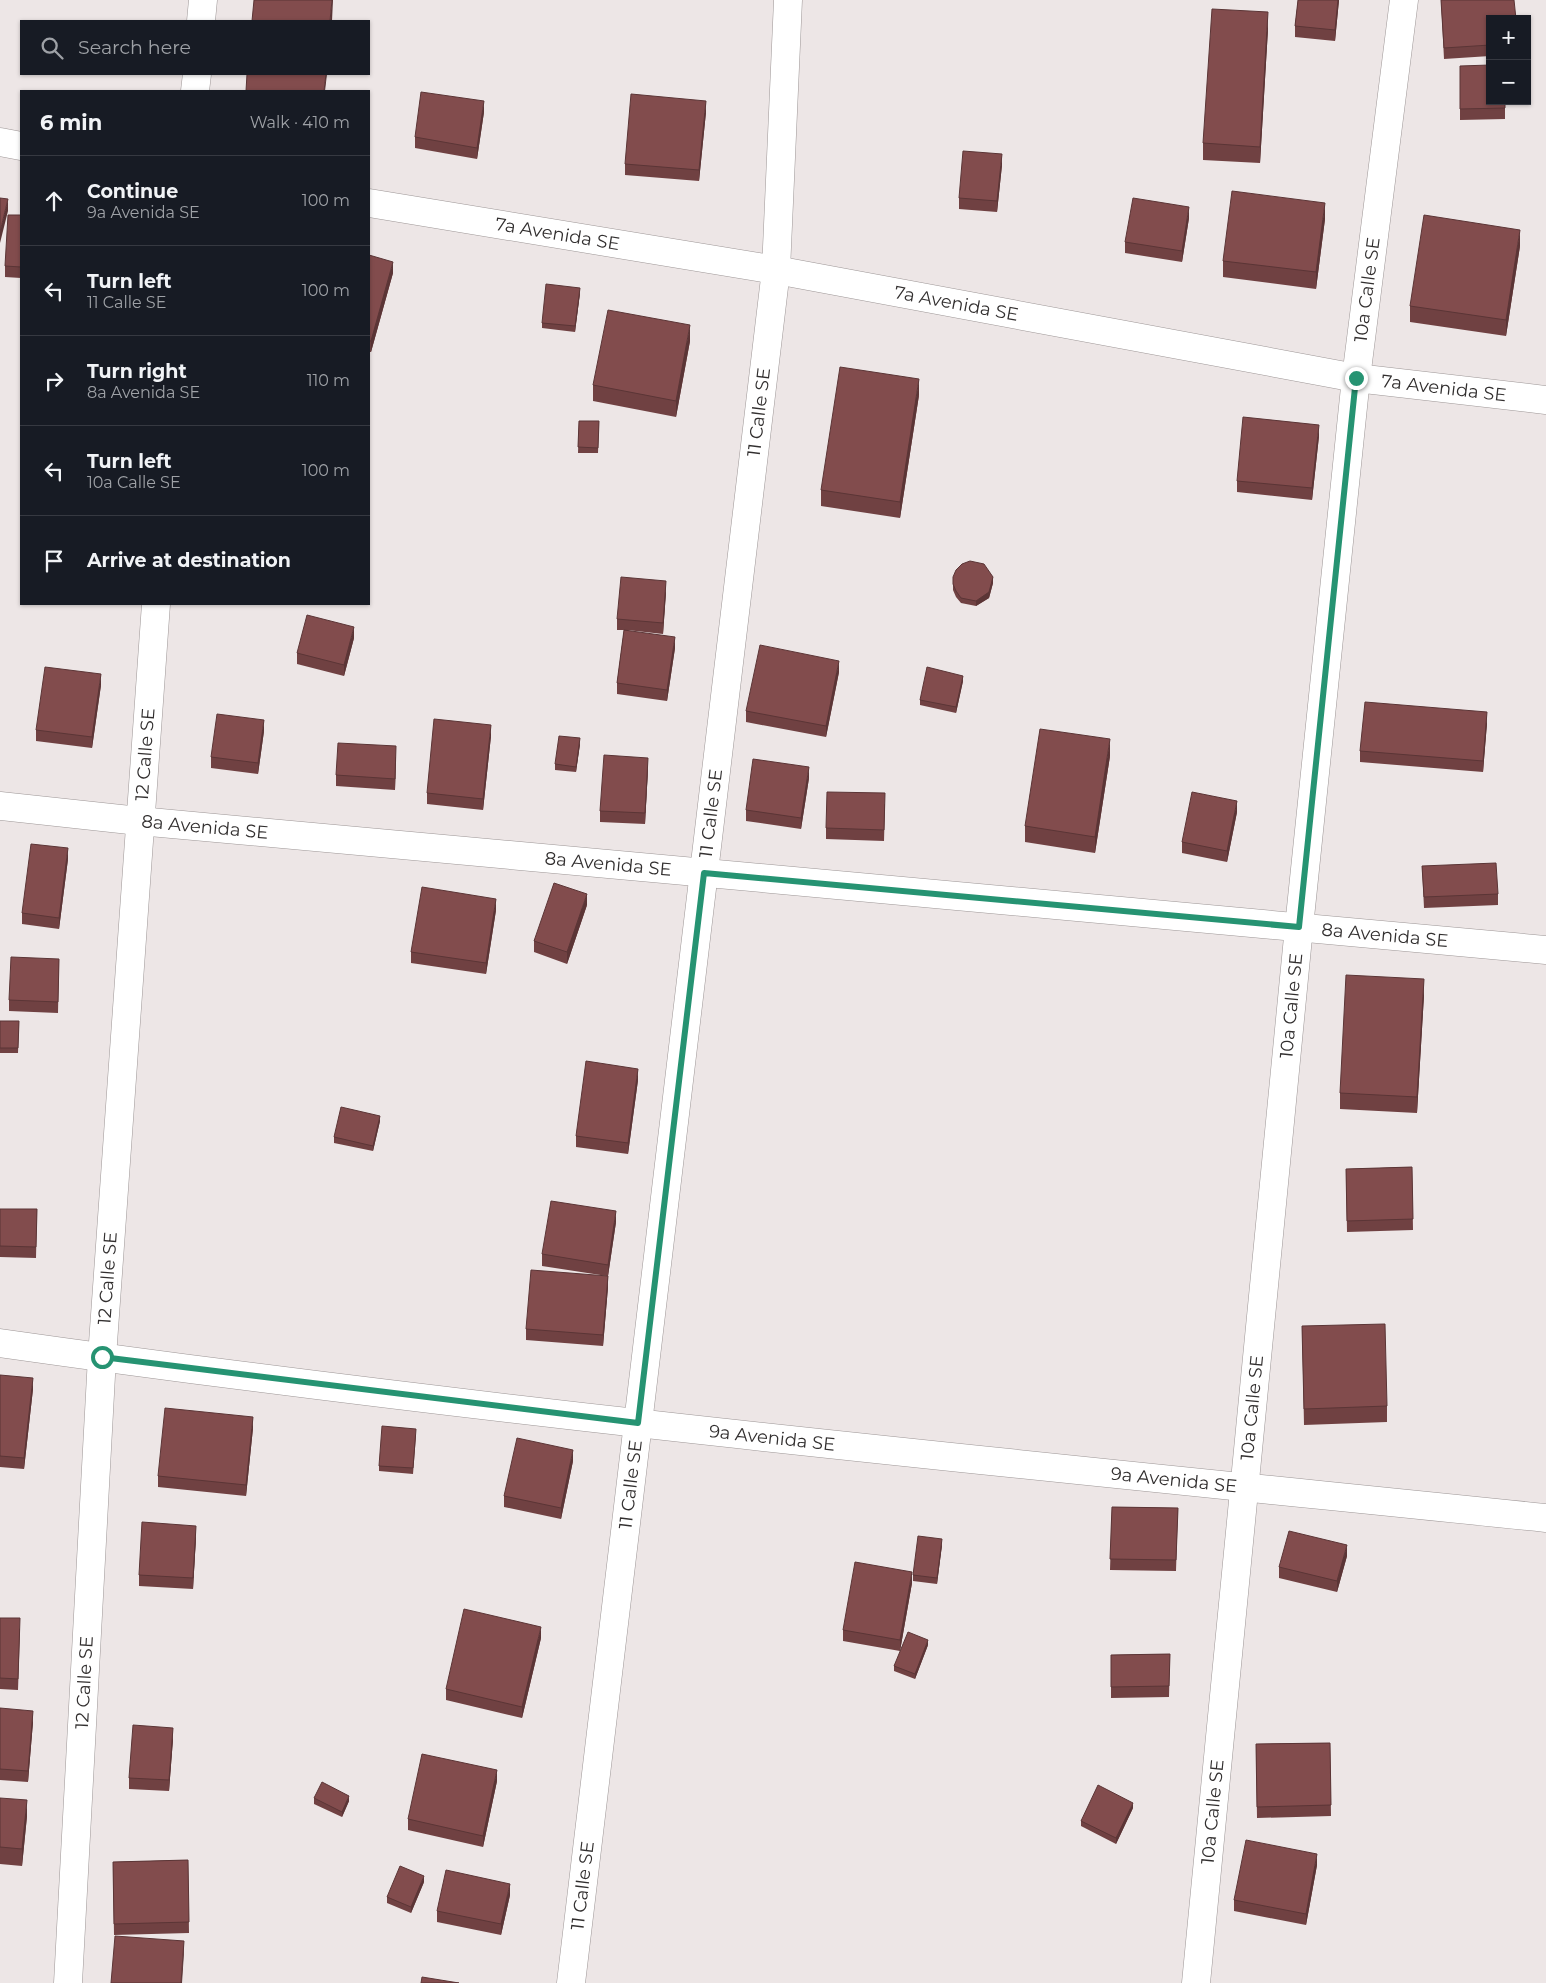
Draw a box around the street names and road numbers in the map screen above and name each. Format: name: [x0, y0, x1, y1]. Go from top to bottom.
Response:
street label: 7a Avenida SE: [494, 213, 621, 255]
street label: 10a Calle SE: [1350, 236, 1385, 343]
street label: 7a Avenida SE: [893, 281, 1020, 326]
street label: 11 Calle SE: [743, 367, 775, 458]
street label: 7a Avenida SE: [1380, 370, 1508, 406]
street label: 12 Calle SE: [131, 707, 160, 802]
street label: 11 Calle SE: [695, 768, 727, 859]
street label: 8a Avenida SE: [141, 810, 269, 844]
street label: 8a Avenida SE: [544, 847, 673, 881]
street label: 8a Avenida SE: [1321, 918, 1449, 952]
street label: 10a Calle SE: [1275, 952, 1307, 1059]
street label: 12 Calle SE: [93, 1231, 122, 1325]
street label: 10a Calle SE: [1236, 1354, 1268, 1461]
street label: 9a Avenida SE: [708, 1420, 836, 1456]
street label: 11 Calle SE: [614, 1439, 647, 1530]
street label: 9a Avenida SE: [1110, 1463, 1238, 1497]
street label: 12 Calle SE: [71, 1635, 98, 1730]
street label: 10a Calle SE: [1197, 1758, 1229, 1865]
street label: 11 Calle SE: [566, 1840, 599, 1931]

